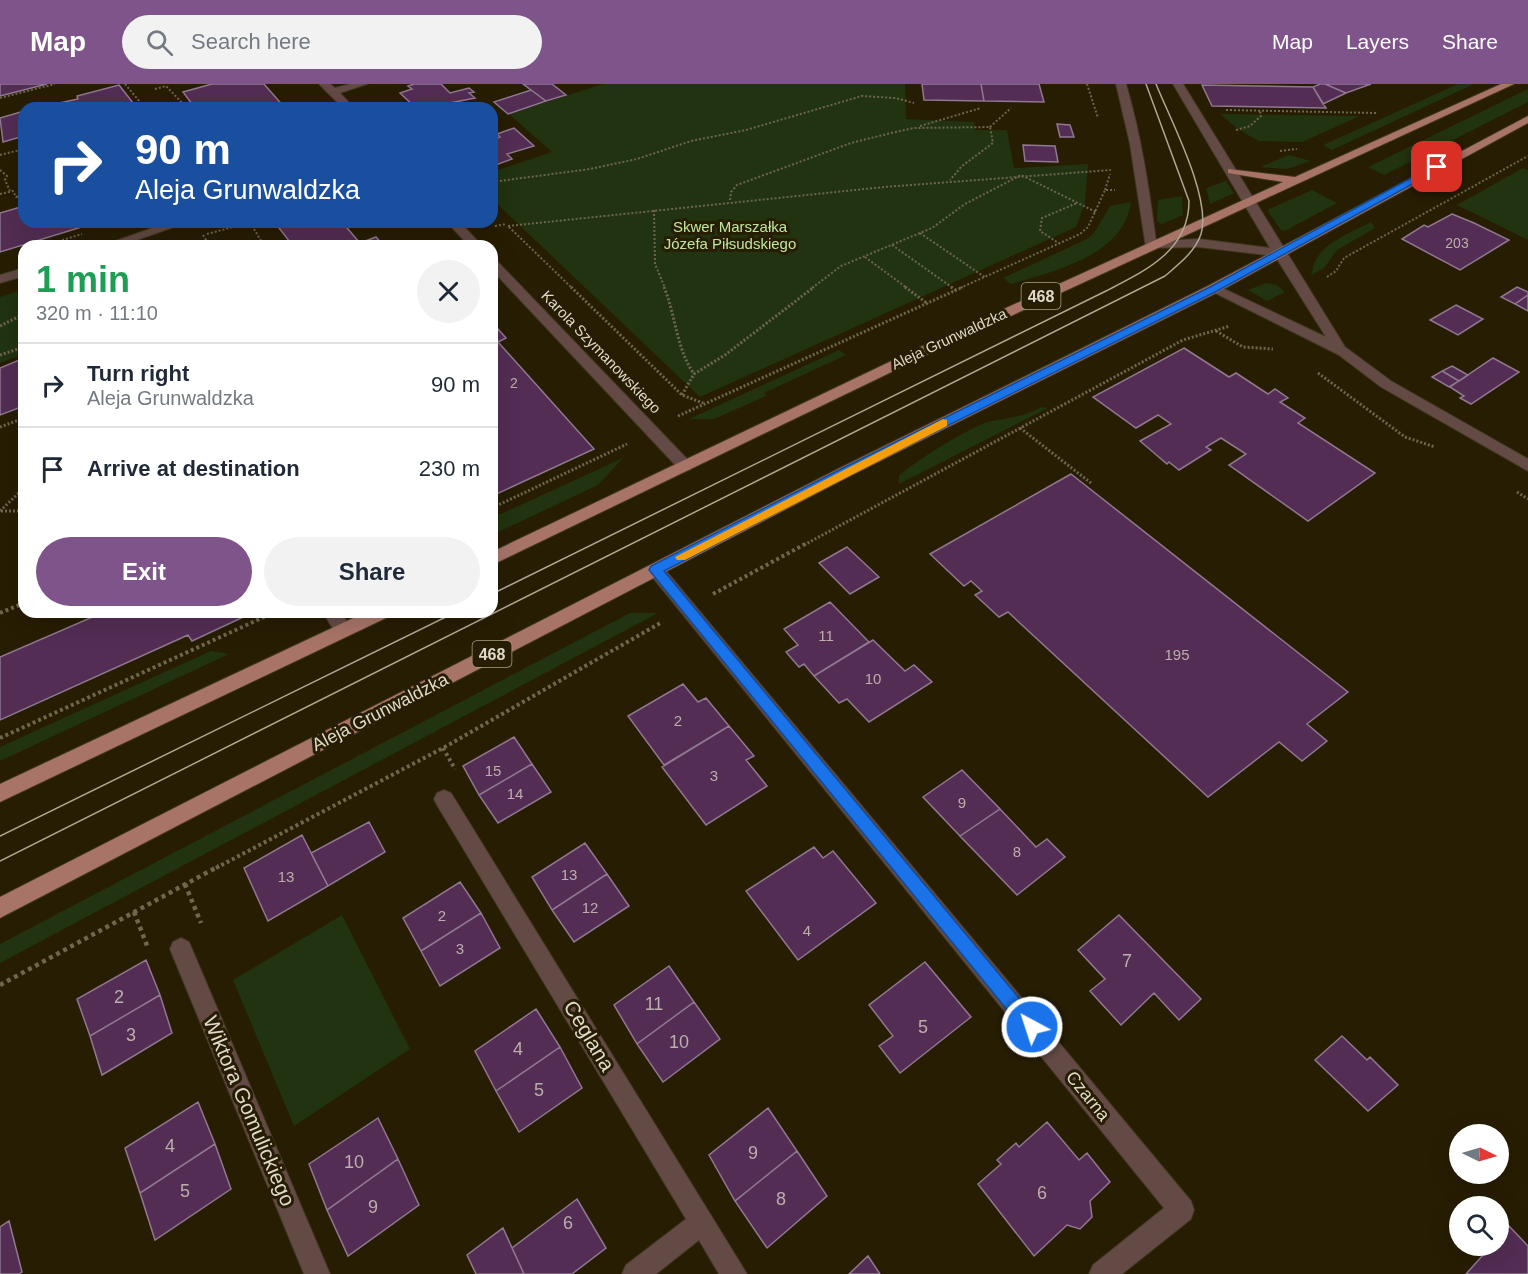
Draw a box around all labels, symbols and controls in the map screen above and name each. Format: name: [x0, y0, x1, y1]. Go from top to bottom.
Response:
search box: [122, 15, 542, 69]
text: Map: [30, 26, 86, 57]
icon: search: [143, 26, 176, 59]
text: Search here: [191, 29, 311, 54]
text: Map: [1272, 30, 1313, 53]
text: Layers: [1346, 30, 1409, 53]
text: Share: [1442, 30, 1498, 53]
icon: right: [36, 126, 114, 204]
text: 90 m: [135, 126, 231, 173]
pin: [1411, 141, 1462, 192]
icon: arrive: [1420, 150, 1453, 183]
text: Aleja Grunwaldzka: [135, 175, 360, 205]
park label: Skwer Marszałka Józefa Piłsudskiego: [664, 218, 796, 252]
house number: 203: [1445, 235, 1469, 251]
text: 1 min: [36, 259, 130, 300]
button: close: [417, 260, 480, 323]
road number: 468: [1022, 283, 1060, 309]
street label: Karola Szymanowskiego: [538, 287, 665, 417]
text: 320 m · 11:10: [36, 302, 158, 324]
street label: Aleja Grunwaldzka: [889, 304, 1010, 373]
text: Turn right: [87, 361, 189, 386]
icon: right: [36, 369, 69, 402]
text: 90 m: [431, 372, 480, 397]
house number: 2: [510, 375, 518, 391]
text: Aleja Grunwaldzka: [87, 387, 254, 409]
icon: arrive: [36, 453, 69, 486]
text: Arrive at destination: [87, 456, 300, 481]
text: 230 m: [419, 456, 480, 481]
button: Exit: [36, 537, 252, 606]
button: Share: [264, 537, 480, 606]
house number: 11: [818, 627, 834, 644]
road number: 468: [472, 641, 512, 667]
house number: 195: [1164, 646, 1190, 663]
street label: Aleja Grunwaldzka: [309, 669, 452, 755]
house number: 10: [865, 670, 881, 687]
house number: 2: [674, 712, 682, 729]
house number: 15: [485, 762, 501, 779]
house number: 3: [710, 767, 718, 784]
house number: 14: [507, 785, 523, 802]
house number: 9: [958, 794, 966, 811]
house number: 8: [1013, 843, 1021, 860]
house number: 13: [561, 866, 577, 883]
house number: 13: [278, 868, 294, 885]
house number: 12: [582, 899, 598, 916]
house number: 2: [438, 907, 446, 924]
house number: 4: [803, 922, 811, 939]
house number: 3: [456, 940, 464, 957]
house number: 7: [1122, 951, 1132, 971]
house number: 2: [114, 987, 124, 1007]
house number: 11: [645, 994, 663, 1014]
position arrow: [1000, 995, 1064, 1059]
street label: Ceglana: [559, 996, 620, 1075]
street label: Wiktora Gomulickiego: [199, 1012, 300, 1209]
house number: 5: [918, 1017, 928, 1037]
house number: 3: [126, 1025, 136, 1045]
house number: 10: [669, 1032, 689, 1052]
house number: 4: [513, 1039, 523, 1059]
street label: Czarna: [1062, 1067, 1115, 1126]
house number: 5: [534, 1080, 544, 1100]
north arrow: [1449, 1124, 1509, 1184]
map controls: [1449, 1124, 1509, 1256]
house number: 4: [165, 1136, 175, 1156]
house number: 9: [748, 1143, 758, 1163]
house number: 10: [344, 1152, 364, 1172]
house number: 5: [180, 1181, 190, 1201]
house number: 6: [1037, 1183, 1047, 1203]
house number: 8: [776, 1189, 786, 1209]
button: search: [1449, 1196, 1509, 1256]
house number: 9: [368, 1197, 378, 1217]
house number: 6: [563, 1213, 573, 1233]

